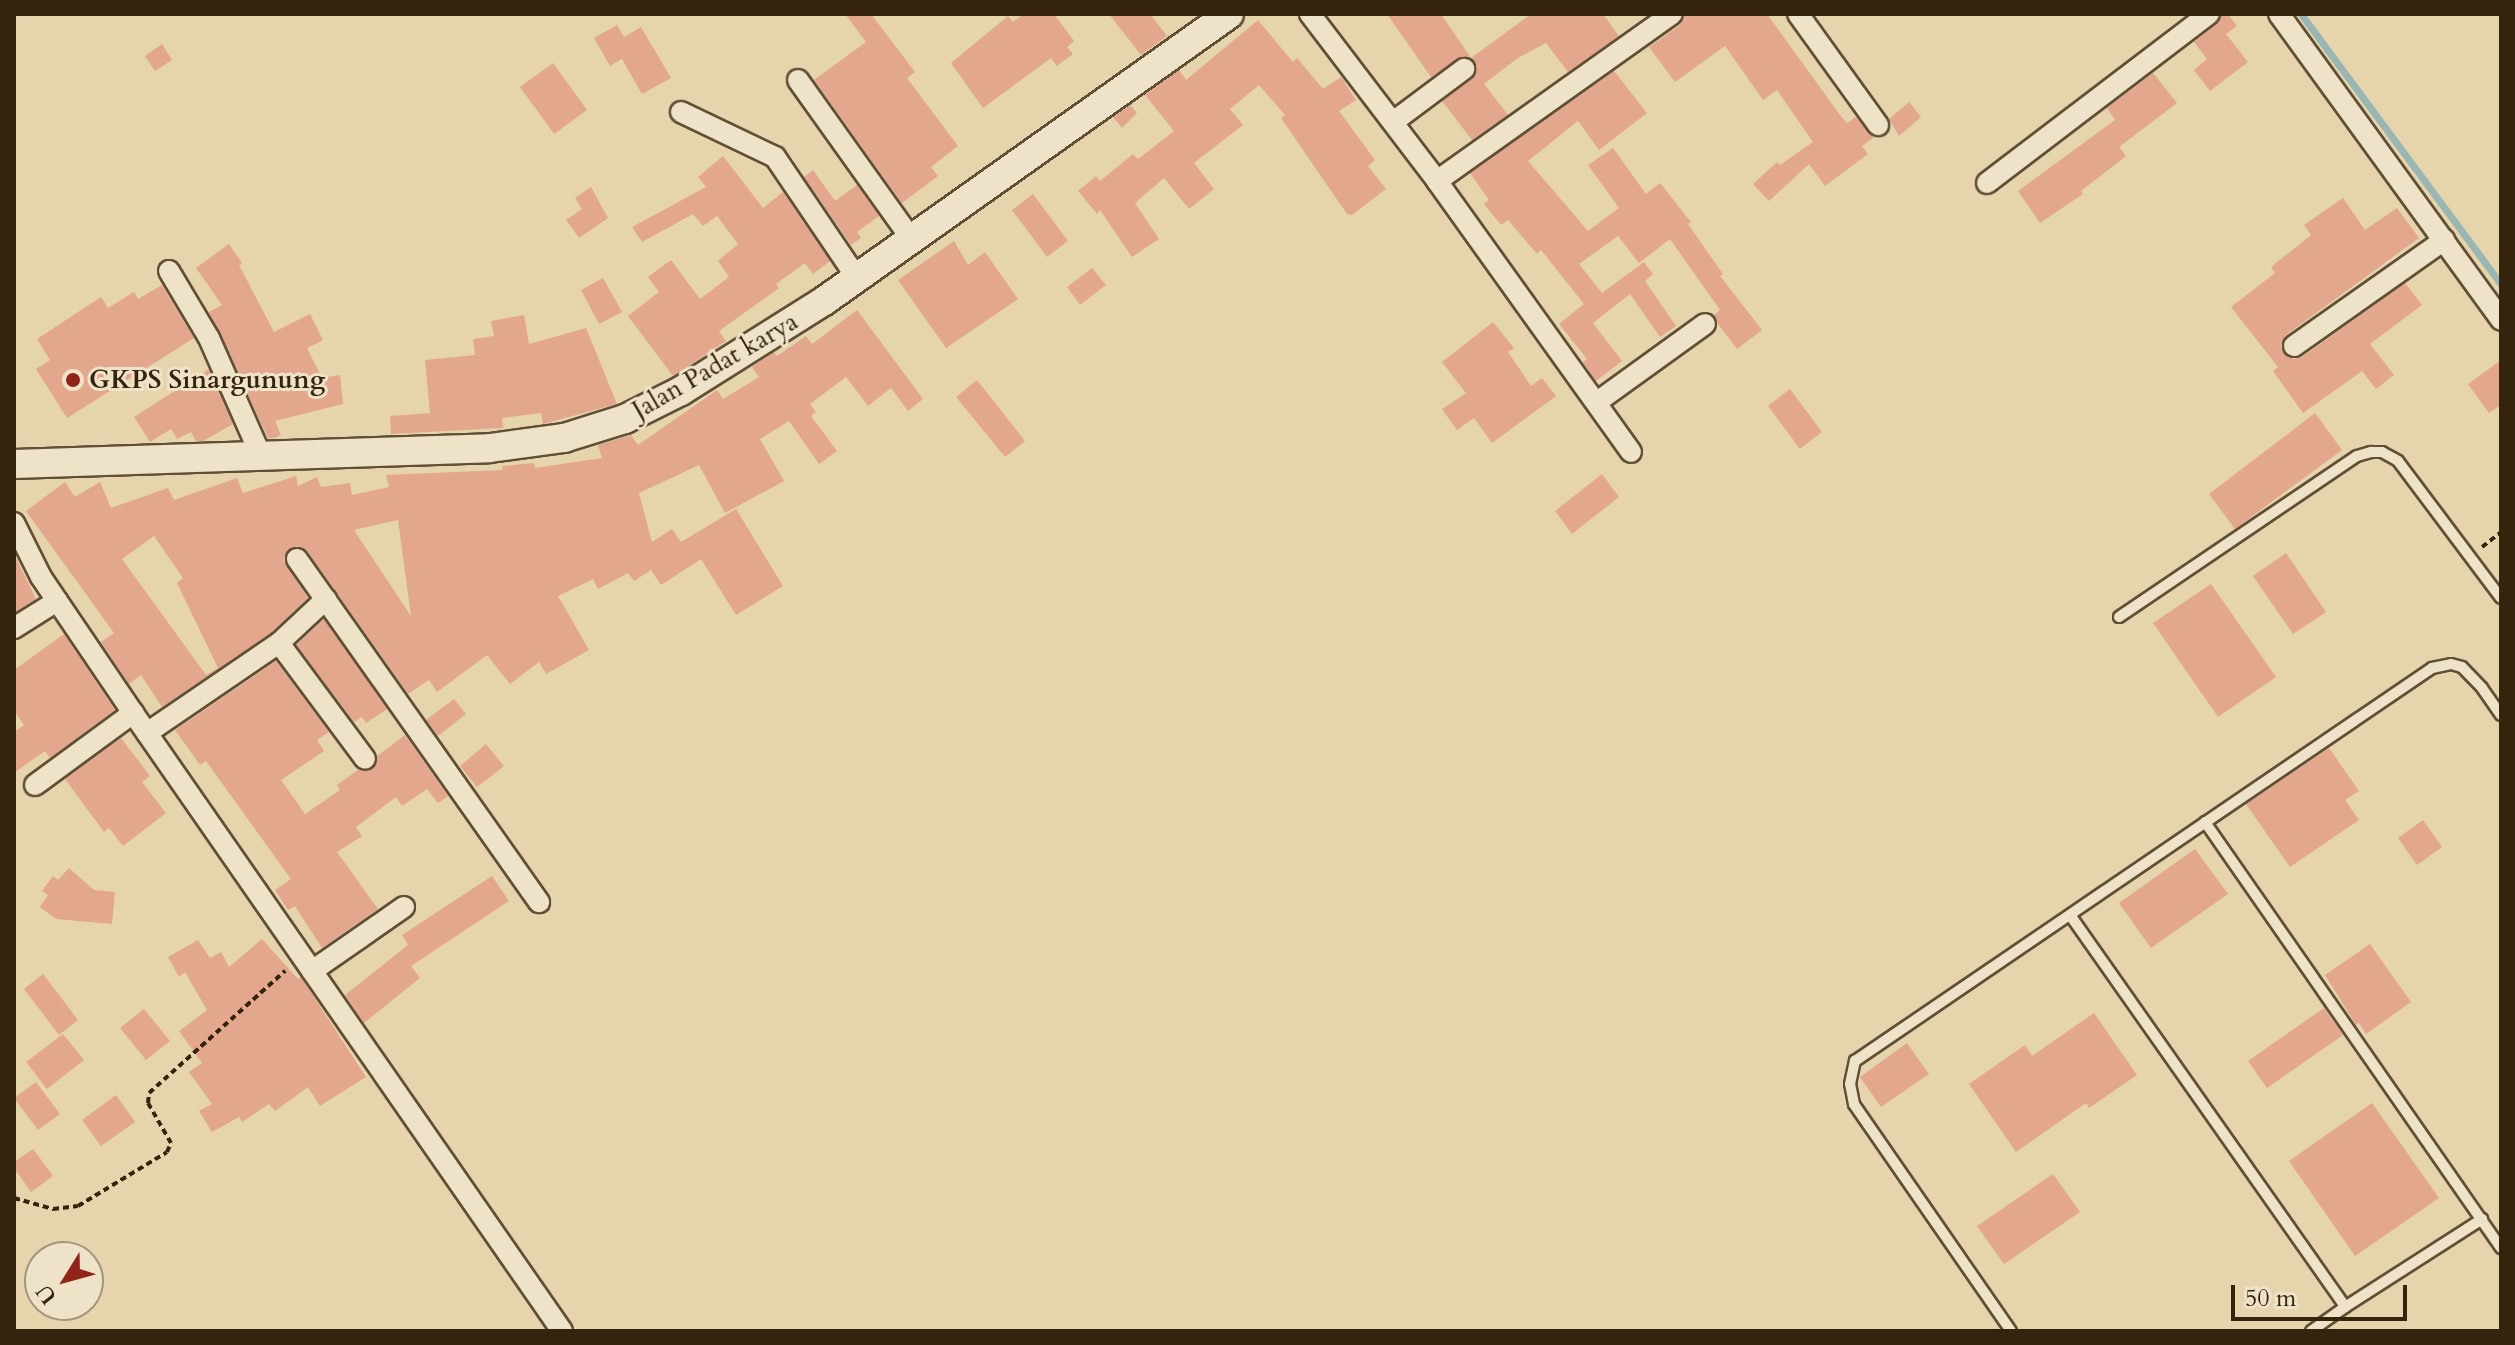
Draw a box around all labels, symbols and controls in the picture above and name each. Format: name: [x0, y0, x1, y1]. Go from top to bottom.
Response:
street label: Jalan Padat karya: [627, 306, 803, 426]
place label: GKPS Sinargunung: [89, 364, 325, 396]
marker: GKPS Sinargunung: [64, 371, 82, 389]
north arrow: [24, 1241, 104, 1321]
scale bar: [2235, 1269, 2411, 1319]
text: U: [29, 1278, 64, 1310]
text: 50 m: [2245, 1282, 2296, 1315]

